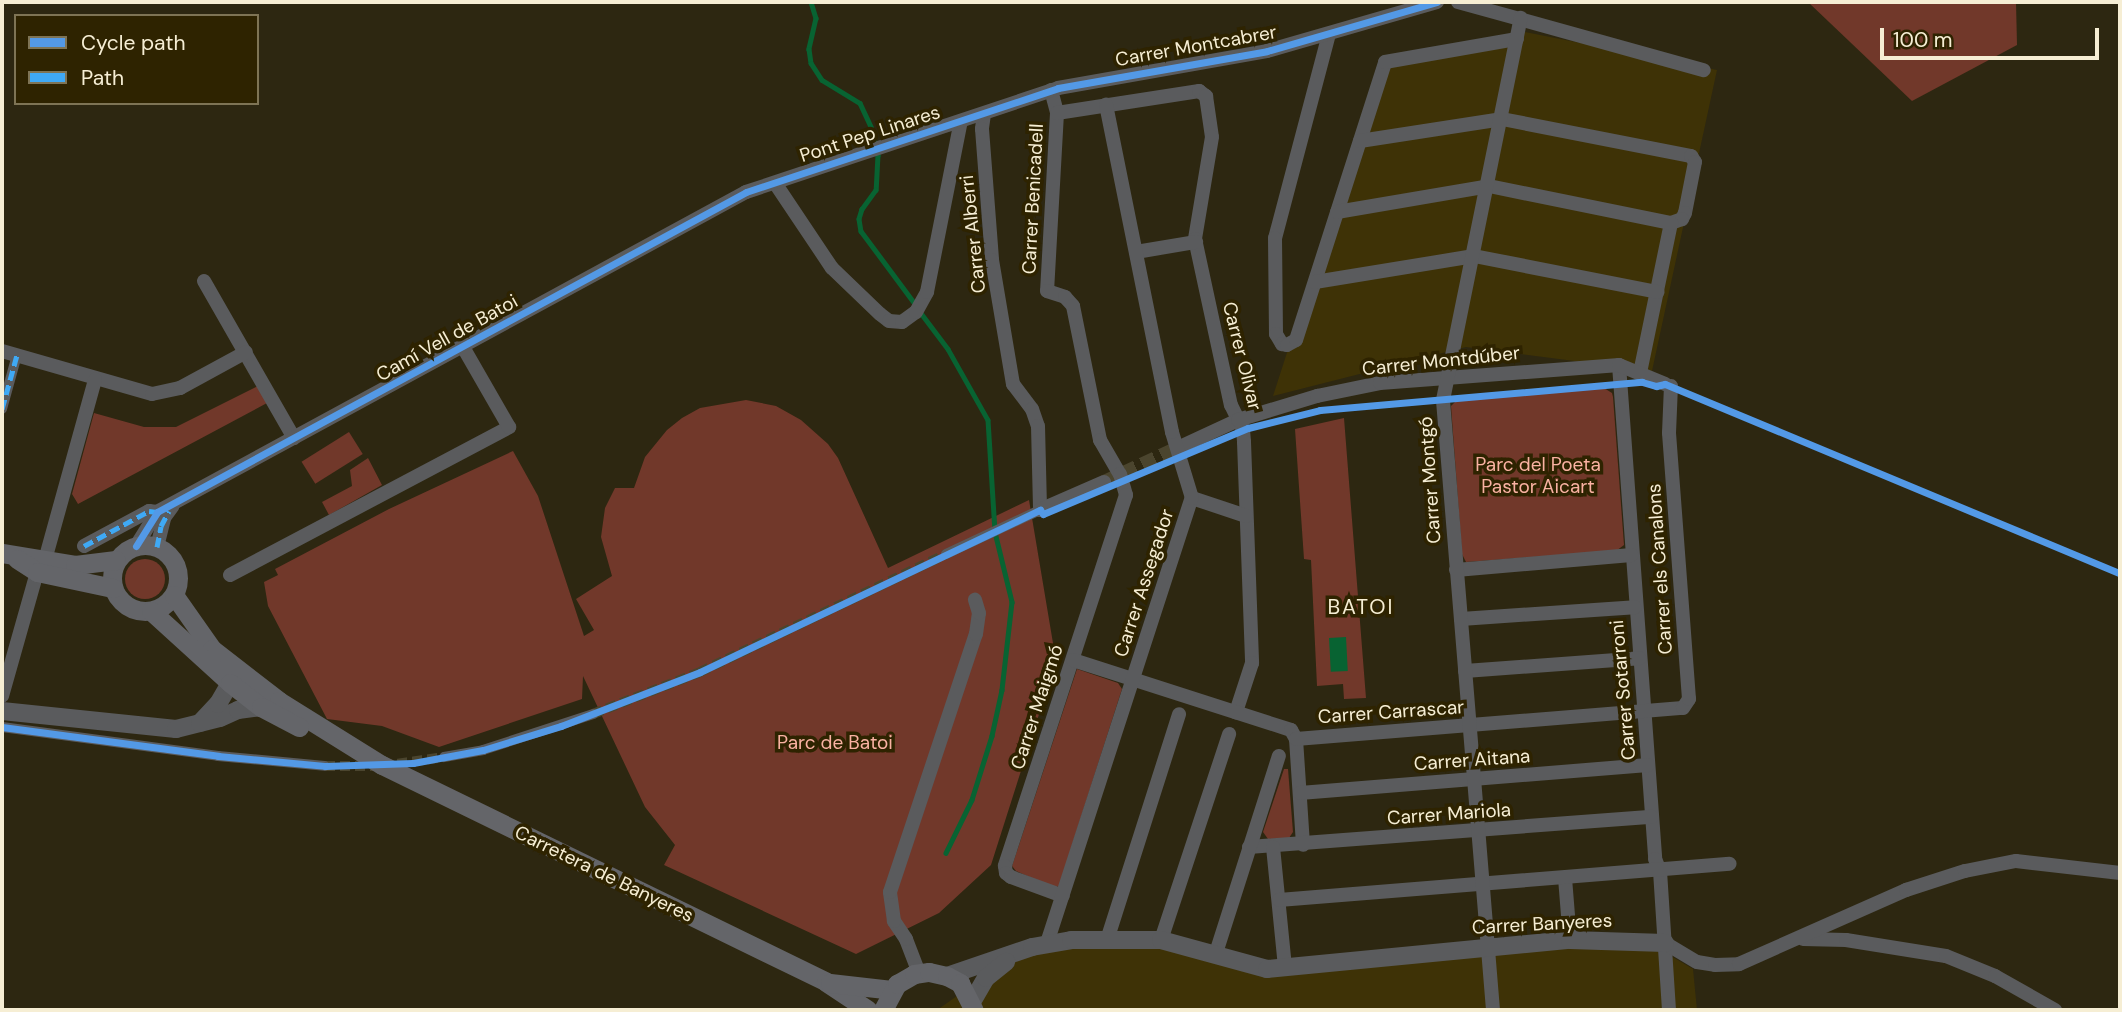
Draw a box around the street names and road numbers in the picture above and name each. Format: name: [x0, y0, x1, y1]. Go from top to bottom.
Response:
street label: Carrer Montcabrer: [1114, 21, 1278, 71]
street label: Pont Pep Linares: [797, 101, 943, 167]
street label: Carrer Benicadell: [1018, 123, 1048, 275]
street label: Carrer Alberri: [955, 174, 991, 294]
street label: Camí Vell de Batoi: [372, 290, 522, 386]
street label: Carrer Olivar: [1218, 299, 1266, 413]
street label: Carrer Montdúber: [1361, 341, 1521, 381]
street label: Carrer Montgó: [1414, 416, 1446, 544]
street label: Carrer els Canalons: [1643, 483, 1677, 655]
street label: Carrer Assegador: [1109, 506, 1179, 660]
street label: Carrer Sotarroni: [1606, 619, 1640, 761]
street label: Carrer Maigmó: [1006, 642, 1068, 772]
street label: Carrer Carrascar: [1317, 696, 1465, 728]
street label: Carrer Aitana: [1413, 745, 1531, 775]
street label: Carrer Mariola: [1386, 798, 1512, 830]
street label: Carretera de Banyeres: [511, 821, 697, 927]
street label: Carrer Banyeres: [1471, 909, 1613, 939]

